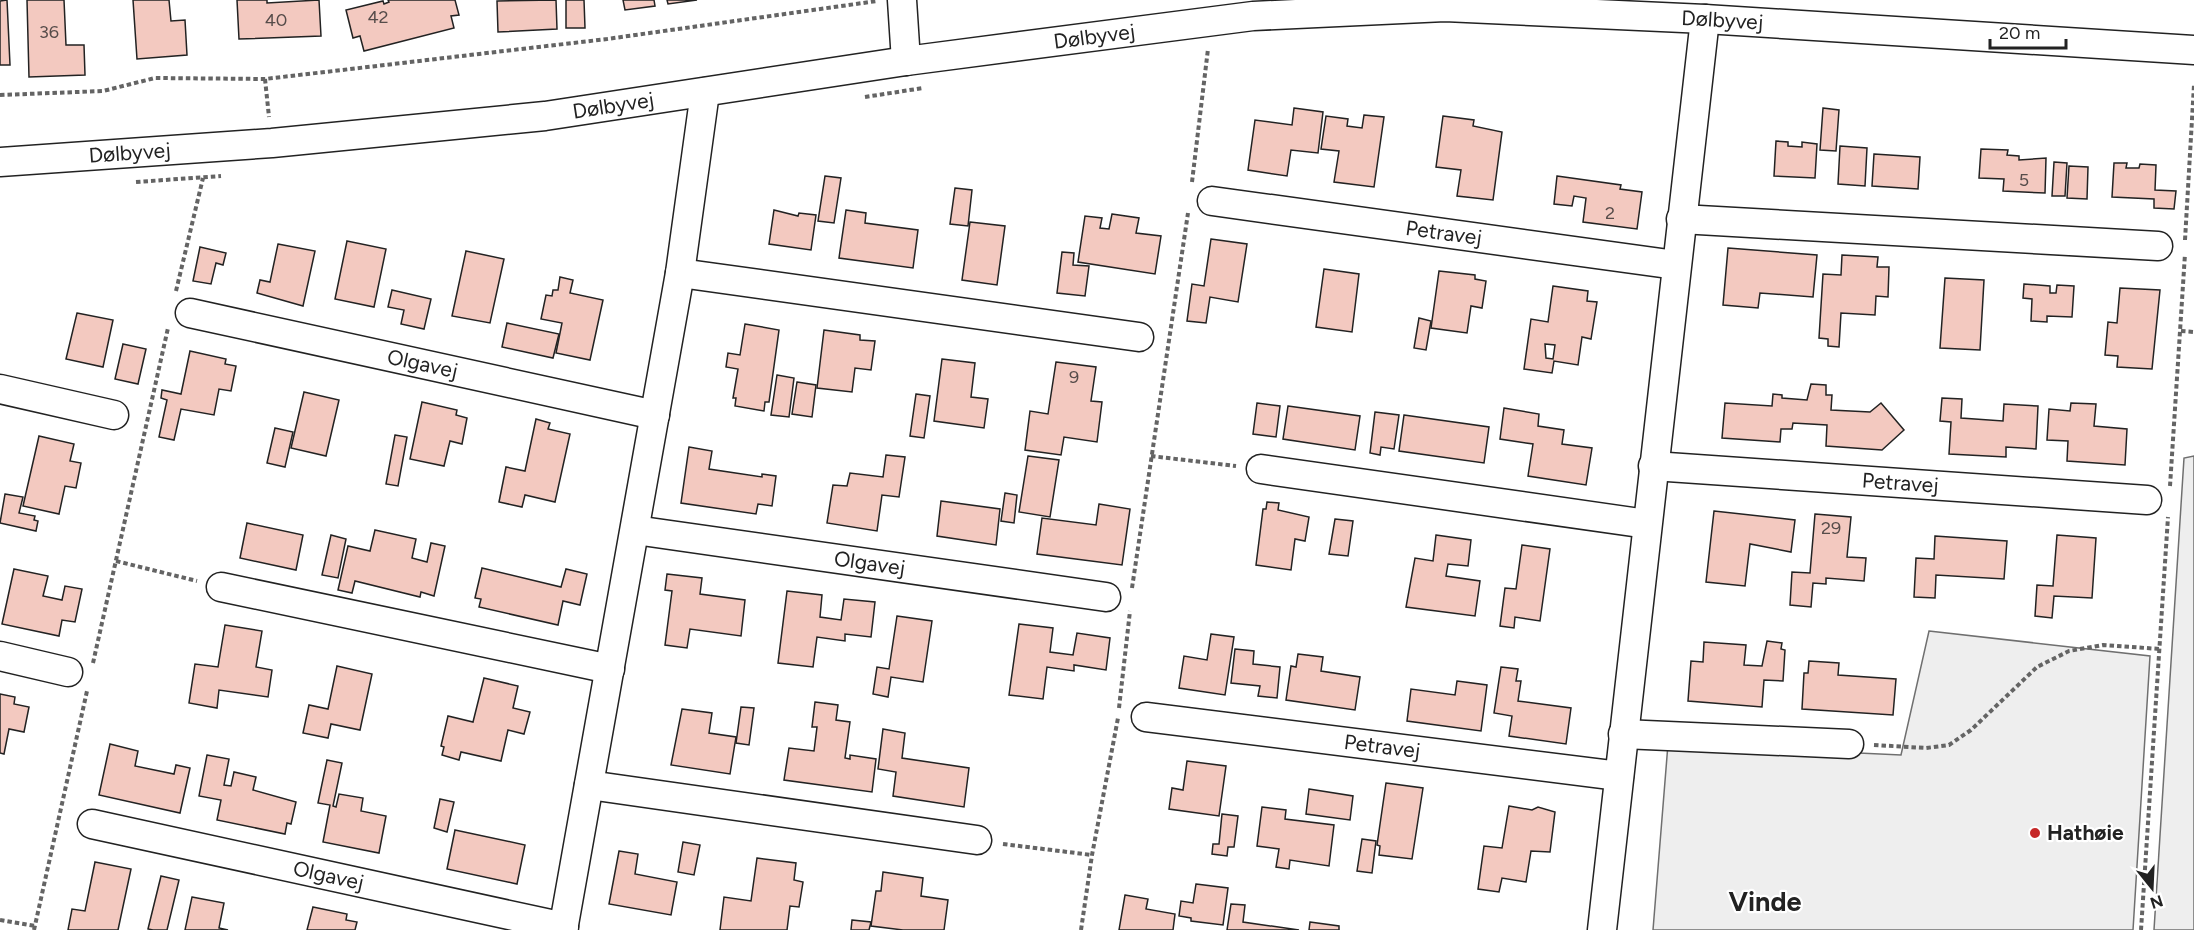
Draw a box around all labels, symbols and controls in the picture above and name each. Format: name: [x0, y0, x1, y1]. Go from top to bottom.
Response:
street label: Dølbyvej: [1681, 5, 1764, 35]
house number: 42: [367, 6, 389, 28]
house number: 40: [265, 9, 287, 31]
scale bar: [1990, 12, 2066, 50]
street label: Dølbyvej: [1052, 18, 1137, 54]
house number: 36: [39, 21, 59, 43]
text: 20 m: [1999, 22, 2040, 44]
street label: Dølbyvej: [571, 87, 656, 124]
street label: Dølbyvej: [88, 137, 171, 168]
house number: 5: [2019, 169, 2029, 191]
house number: 2: [1605, 202, 1615, 224]
street label: Petravej: [1404, 215, 1484, 250]
street label: Olgavej: [385, 344, 460, 383]
house number: 9: [1069, 366, 1079, 388]
street label: Petravej: [1861, 467, 1940, 498]
house number: 29: [1821, 517, 1841, 539]
street label: Olgavej: [832, 545, 907, 580]
street label: Petravej: [1343, 729, 1422, 763]
place label: Hathøie: [2047, 820, 2124, 845]
marker: Hathøie: [2028, 826, 2042, 840]
street label: Olgavej: [291, 855, 366, 895]
north arrow: [2122, 858, 2182, 918]
district label: Vinde: [1729, 885, 1802, 918]
text: N: [2148, 891, 2165, 913]

